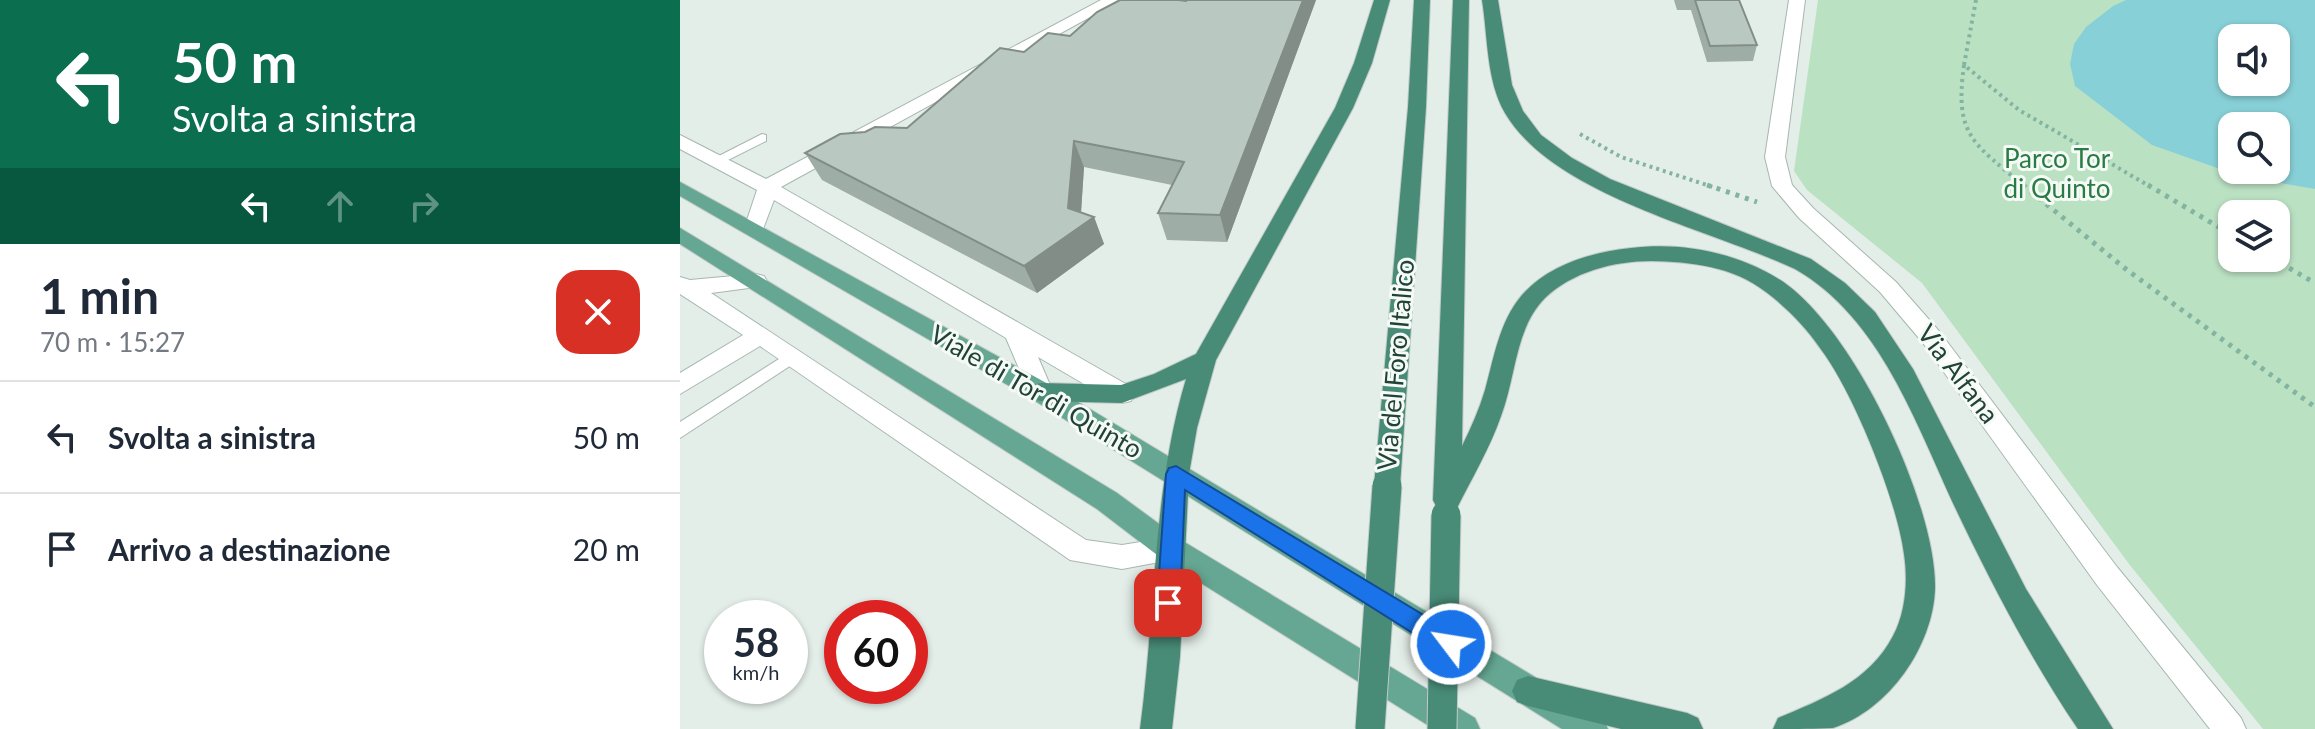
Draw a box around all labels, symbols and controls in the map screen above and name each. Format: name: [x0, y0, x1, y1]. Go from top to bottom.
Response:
map controls: [2218, 24, 2290, 272]
button: sound: [2218, 24, 2290, 96]
text: 50 m: [172, 28, 297, 95]
icon: left: [40, 32, 144, 136]
text: Svolta a sinistra: [172, 96, 417, 140]
button: search: [2218, 112, 2290, 184]
park label: Parco Tor di Quinto: [2003, 142, 2111, 204]
icon: left: [234, 184, 278, 228]
icon: ahead: [318, 184, 362, 228]
icon: right: [402, 184, 446, 228]
button: layers: [2218, 200, 2290, 272]
street label: Via del Foro Italico: [1370, 258, 1420, 472]
text: 1 min: [40, 267, 159, 324]
button: close: [556, 270, 640, 354]
street label: Viale di Tor di Quinto: [925, 317, 1148, 465]
street label: Via Alfana: [1911, 318, 2006, 429]
text: 70 m · 15:27: [40, 326, 185, 358]
icon: left: [40, 415, 84, 459]
text: Svolta a sinistra: [108, 419, 316, 455]
text: 50 m: [573, 419, 640, 455]
icon: arrive: [40, 527, 84, 571]
text: Arrivo a destinazione: [108, 531, 390, 567]
text: 20 m: [573, 531, 640, 567]
pin: [1134, 569, 1202, 637]
icon: arrive: [1146, 581, 1190, 625]
speed limit sign: 60: [824, 600, 928, 704]
position arrow: [1409, 602, 1493, 686]
text: 58: [733, 618, 779, 666]
text: km/h: [733, 660, 779, 684]

